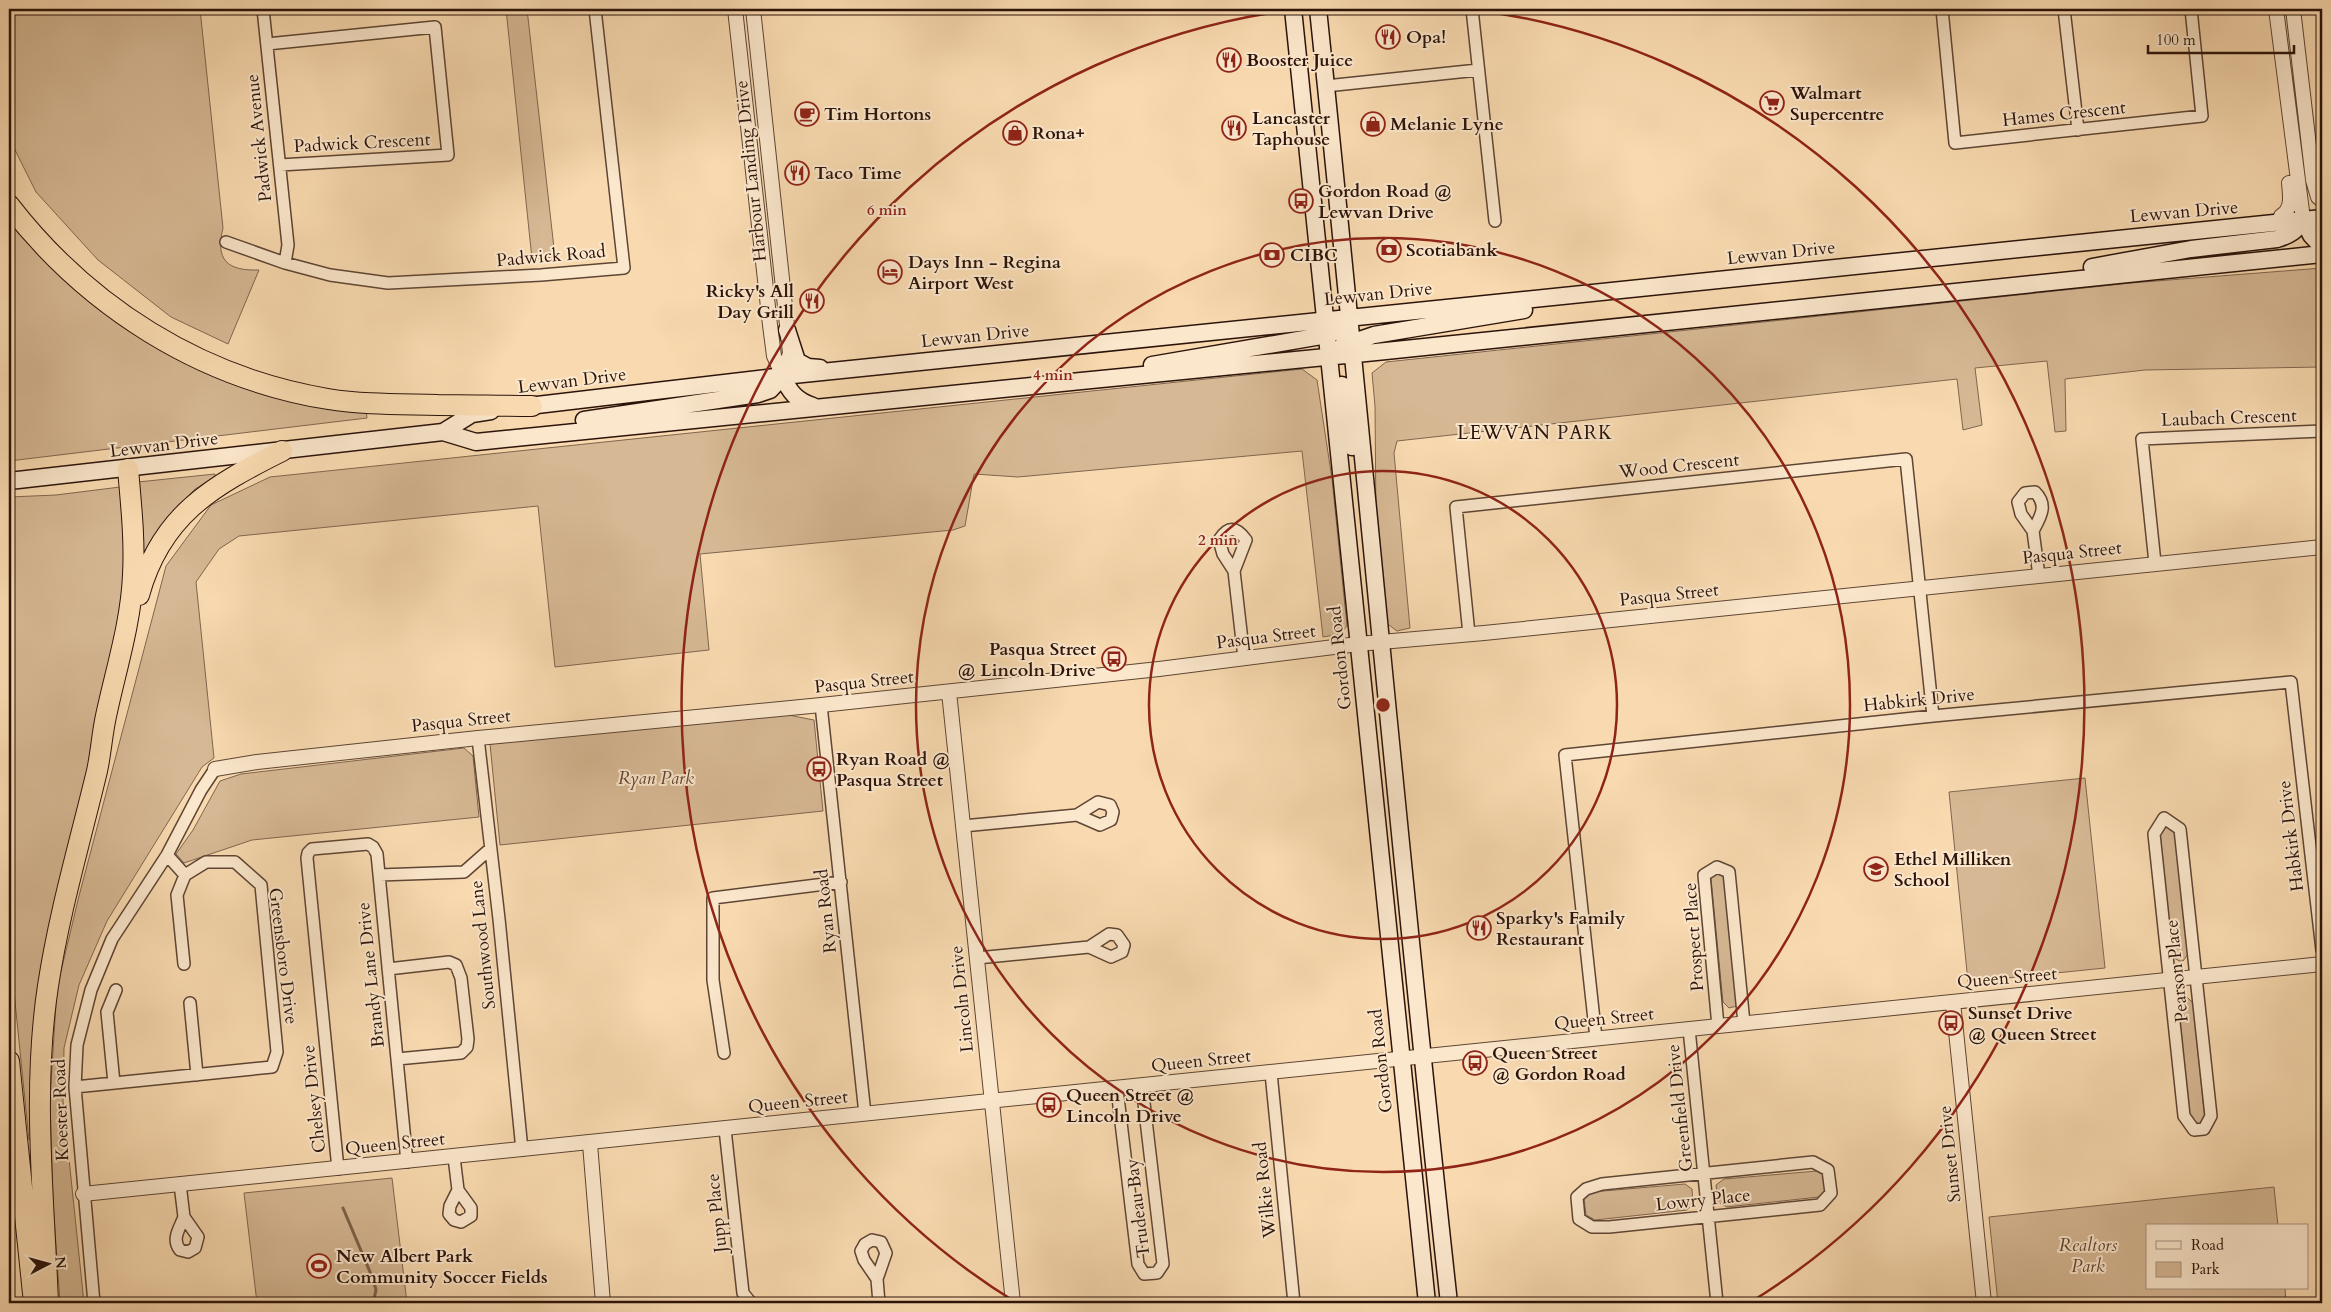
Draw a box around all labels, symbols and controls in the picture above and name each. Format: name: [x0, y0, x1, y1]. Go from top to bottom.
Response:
scale bar: [2148, 22, 2295, 54]
restaurant icon: Opa!: [1375, 24, 1401, 50]
place label: Opa!: [1406, 25, 1446, 50]
text: 100 m: [2156, 30, 2196, 50]
restaurant icon: Booster Juice: [1216, 47, 1242, 73]
place label: Booster Juice: [1246, 48, 1353, 73]
street label: Padwick Avenue: [240, 73, 278, 203]
street label: Harbour Landing Drive: [729, 79, 773, 263]
place label: Walmart Supercentre: [1789, 81, 1885, 127]
supermarket icon: Walmart Supercentre: [1759, 90, 1785, 116]
street label: Hames Crescent: [2001, 95, 2127, 133]
cafe icon: Tim Hortons: [794, 101, 820, 127]
place label: Tim Hortons: [824, 102, 931, 127]
place label: Lancaster Taphouse: [1252, 106, 1331, 152]
shop icon: Melanie Lyne: [1360, 111, 1386, 137]
place label: Melanie Lyne: [1390, 112, 1504, 137]
restaurant icon: Lancaster Taphouse: [1221, 115, 1247, 141]
shop icon: Rona+: [1002, 120, 1028, 146]
place label: Rona+: [1032, 121, 1085, 146]
street label: Padwick Crescent: [293, 127, 431, 159]
restaurant icon: Taco Time: [784, 160, 810, 186]
place label: Taco Time: [814, 161, 902, 186]
place label: Gordon Road @ Lewvan Drive: [1318, 179, 1452, 225]
bus stop icon: Gordon Road @ Lewvan Drive: [1288, 188, 1314, 214]
street label: Lewvan Drive: [2129, 195, 2239, 229]
text: 6 min: [867, 200, 907, 220]
street label: Lewvan Drive: [1725, 235, 1837, 271]
bank icon: Scotiabank: [1376, 237, 1402, 263]
place label: Scotiabank: [1406, 238, 1499, 263]
street label: Padwick Road: [495, 239, 607, 273]
bank icon: CIBC: [1259, 242, 1285, 268]
place label: CIBC: [1290, 243, 1338, 268]
place label: Days Inn - Regina Airport West: [908, 250, 1061, 296]
hotel icon: Days Inn - Regina Airport West: [877, 259, 903, 285]
street label: Lewvan Drive: [1322, 276, 1434, 312]
place label: Ricky's All Day Grill: [706, 279, 794, 325]
restaurant icon: Ricky's All Day Grill: [799, 288, 825, 314]
street label: Lewvan Drive: [919, 318, 1031, 354]
street label: Lewvan Drive: [516, 362, 628, 400]
text: 4 min: [1033, 365, 1073, 385]
street label: Laubach Crescent: [2161, 403, 2298, 433]
district label: LEWVAN PARK: [1457, 420, 1613, 446]
street label: Lewvan Drive: [108, 426, 220, 464]
street label: Wood Crescent: [1617, 447, 1741, 485]
text: 2 min: [1198, 530, 1238, 550]
street label: Pasqua Street: [2021, 535, 2123, 571]
street label: Pasqua Street: [1618, 577, 1720, 613]
street label: Gordon Road: [1322, 604, 1358, 711]
street label: Pasqua Street: [1215, 618, 1317, 655]
place label: Pasqua Street @ Lincoln Drive: [957, 637, 1097, 683]
bus stop icon: Pasqua Street @ Lincoln Drive: [1101, 646, 1127, 672]
street label: Pasqua Street: [813, 664, 915, 700]
street label: Habkirk Drive: [1862, 682, 1976, 718]
centre of rings: [1374, 696, 1392, 714]
street label: Pasqua Street: [410, 703, 512, 739]
place label: Ryan Road @ Pasqua Street: [836, 747, 950, 793]
bus stop icon: Ryan Road @ Pasqua Street: [806, 756, 832, 782]
park label: Ryan Park: [618, 766, 694, 791]
street label: Habkirk Drive: [2272, 779, 2310, 893]
place label: Ethel Milliken School: [1894, 847, 2012, 893]
school or university icon: Ethel Milliken School: [1863, 856, 1889, 882]
street label: Ryan Road: [809, 867, 843, 954]
street label: Southwood Lane: [464, 879, 502, 1011]
street label: Prospect Place: [1678, 882, 1710, 992]
street label: Greensboro Drive: [262, 886, 304, 1026]
street label: Brandy Lane Drive: [351, 901, 391, 1049]
place label: Sparky's Family Restaurant: [1496, 906, 1626, 952]
restaurant icon: Sparky's Family Restaurant: [1466, 915, 1492, 941]
street label: Pearson Place: [2159, 918, 2195, 1024]
street label: Lincoln Drive: [944, 944, 980, 1054]
street label: Queen Street: [1956, 961, 2058, 995]
street label: Queen Street: [1553, 1001, 1655, 1037]
place label: Sunset Drive @ Queen Street: [1968, 1001, 2097, 1047]
street label: Gordon Road: [1363, 1007, 1399, 1114]
bus stop icon: Sunset Drive @ Queen Street: [1938, 1010, 1964, 1036]
place label: Queen Street @ Gordon Road: [1492, 1041, 1627, 1087]
street label: Queen Street: [1150, 1043, 1252, 1079]
street label: Greenfield Drive: [1661, 1043, 1699, 1173]
street label: Chelsey Drive: [296, 1044, 332, 1154]
bus stop icon: Queen Street @ Gordon Road: [1462, 1050, 1488, 1076]
street label: Koester Road: [47, 1058, 75, 1161]
place label: Queen Street @ Lincoln Drive: [1066, 1083, 1194, 1129]
street label: Queen Street: [747, 1084, 849, 1120]
bus stop icon: Queen Street @ Lincoln Drive: [1036, 1092, 1062, 1118]
street label: Sunset Drive: [1932, 1104, 1968, 1204]
street label: Queen Street: [344, 1126, 446, 1162]
street label: Wilkie Road: [1247, 1140, 1283, 1240]
street label: Trudeau Bay: [1119, 1157, 1156, 1259]
street label: Jupp Place: [700, 1172, 734, 1257]
street label: Lowry Place: [1654, 1183, 1752, 1217]
legend: [2146, 1224, 2308, 1290]
park label: Realtors Park: [2059, 1233, 2117, 1279]
text: Road: [2191, 1235, 2224, 1255]
north arrow: [22, 1240, 72, 1290]
place label: New Albert Park Community Soccer Fields: [336, 1244, 548, 1290]
sports icon: New Albert Park Community Soccer Fields: [306, 1253, 332, 1279]
text: N: [50, 1256, 71, 1270]
text: Park: [2191, 1259, 2220, 1279]

